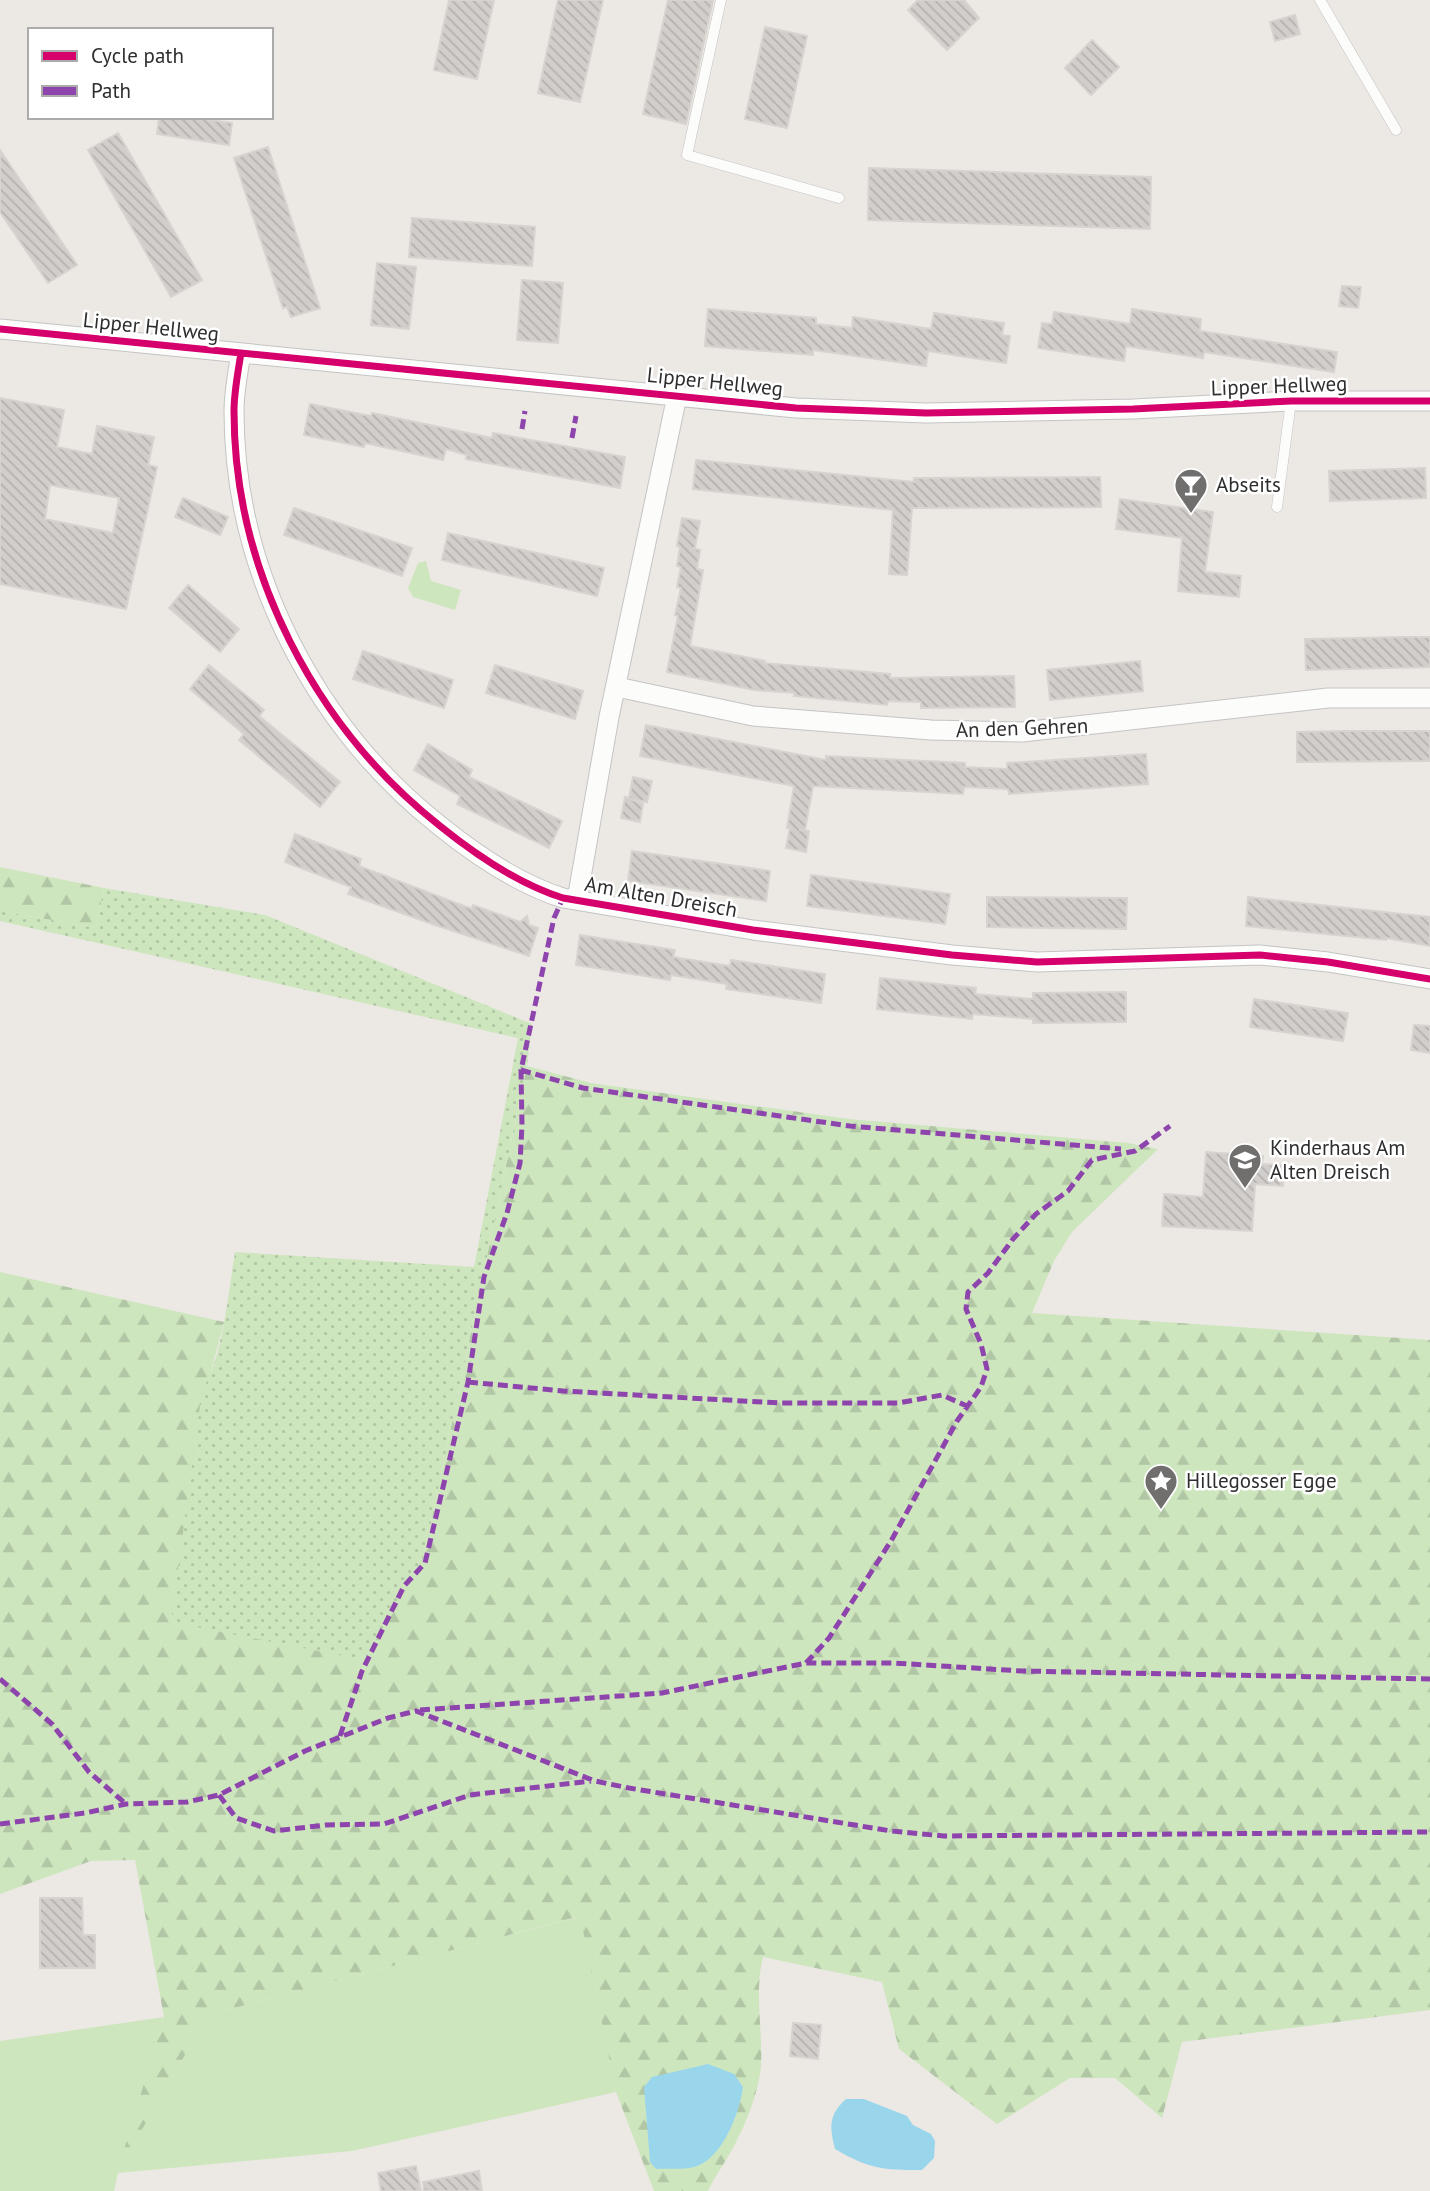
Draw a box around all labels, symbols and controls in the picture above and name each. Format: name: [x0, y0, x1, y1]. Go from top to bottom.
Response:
legend: [28, 28, 273, 119]
text: Cycle path: [91, 42, 184, 69]
text: Path: [91, 77, 131, 104]
street label: Lipper Hellweg: [82, 306, 220, 347]
street label: Lipper Hellweg: [646, 361, 784, 402]
street label: Lipper Hellweg: [1210, 370, 1348, 401]
bar icon: Abseits: [1172, 466, 1210, 515]
place label: Abseits: [1216, 471, 1281, 498]
street label: An den Gehren: [955, 712, 1089, 743]
street label: Am Alten Dreisch: [583, 870, 739, 923]
place label: Kinderhaus Am Alten Dreisch: [1270, 1134, 1405, 1185]
school or university icon: Kinderhaus Am Alten Dreisch: [1226, 1141, 1264, 1190]
place icon: Hillegosser Egge: [1142, 1462, 1180, 1511]
place label: Hillegosser Egge: [1186, 1467, 1337, 1494]

